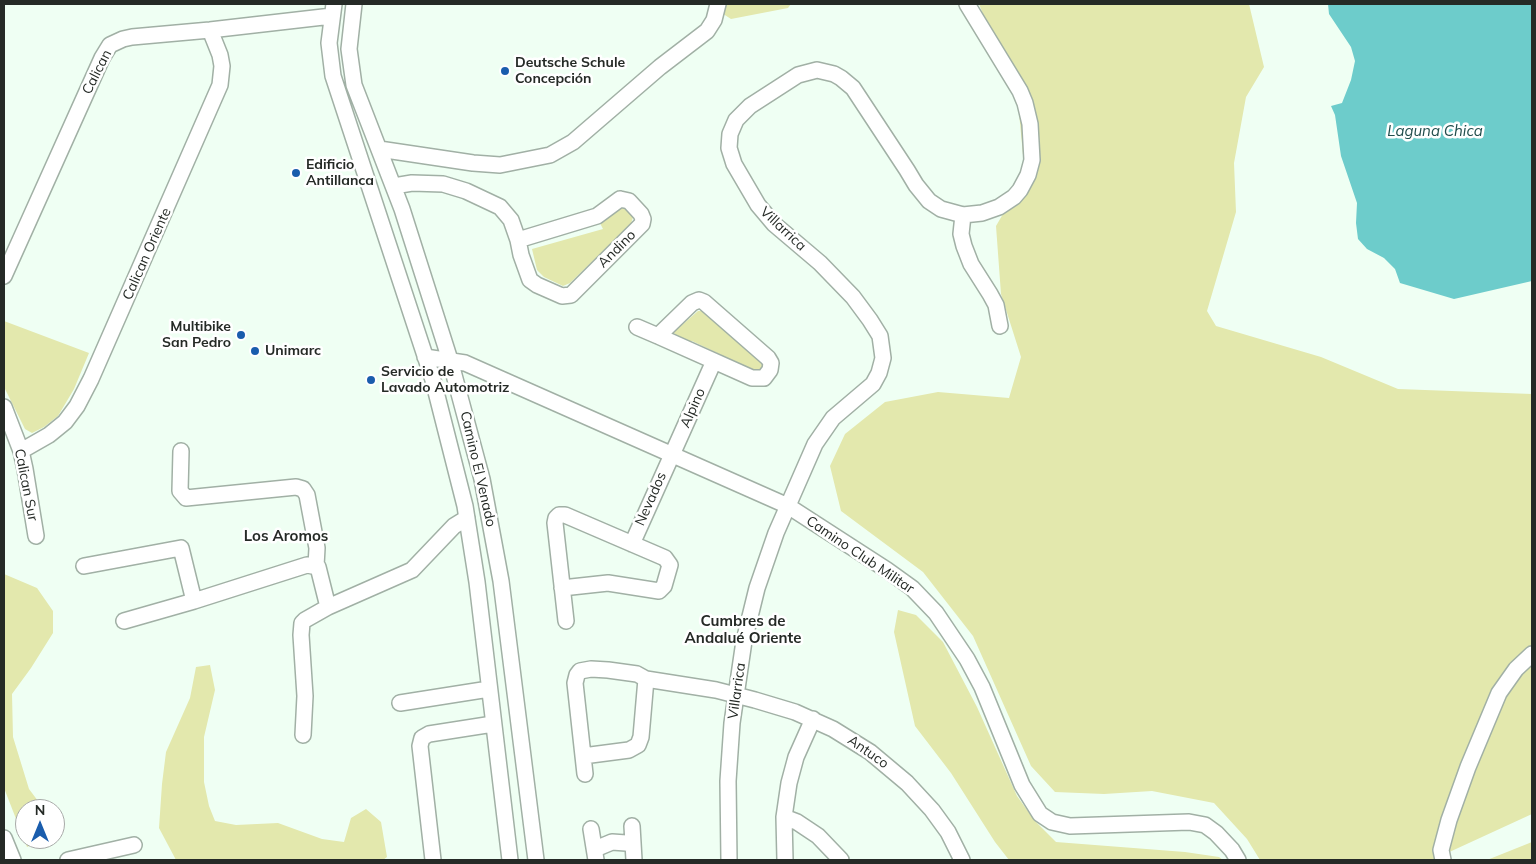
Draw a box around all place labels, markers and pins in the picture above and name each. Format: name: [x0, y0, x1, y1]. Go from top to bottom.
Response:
place label: Deutsche Schule Concepción: [515, 55, 625, 88]
marker: Deutsche Schule Concepción: [499, 65, 511, 77]
place label: Edificio Antillanca: [306, 157, 374, 190]
marker: Edificio Antillanca: [290, 167, 302, 179]
place label: Multibike San Pedro: [162, 319, 231, 352]
marker: Multibike San Pedro: [235, 329, 247, 341]
place label: Unimarc: [265, 343, 321, 359]
marker: Unimarc: [249, 345, 261, 357]
place label: Servicio de Lavado Automotriz: [381, 364, 509, 397]
marker: Servicio de Lavado Automotriz: [365, 374, 377, 386]

